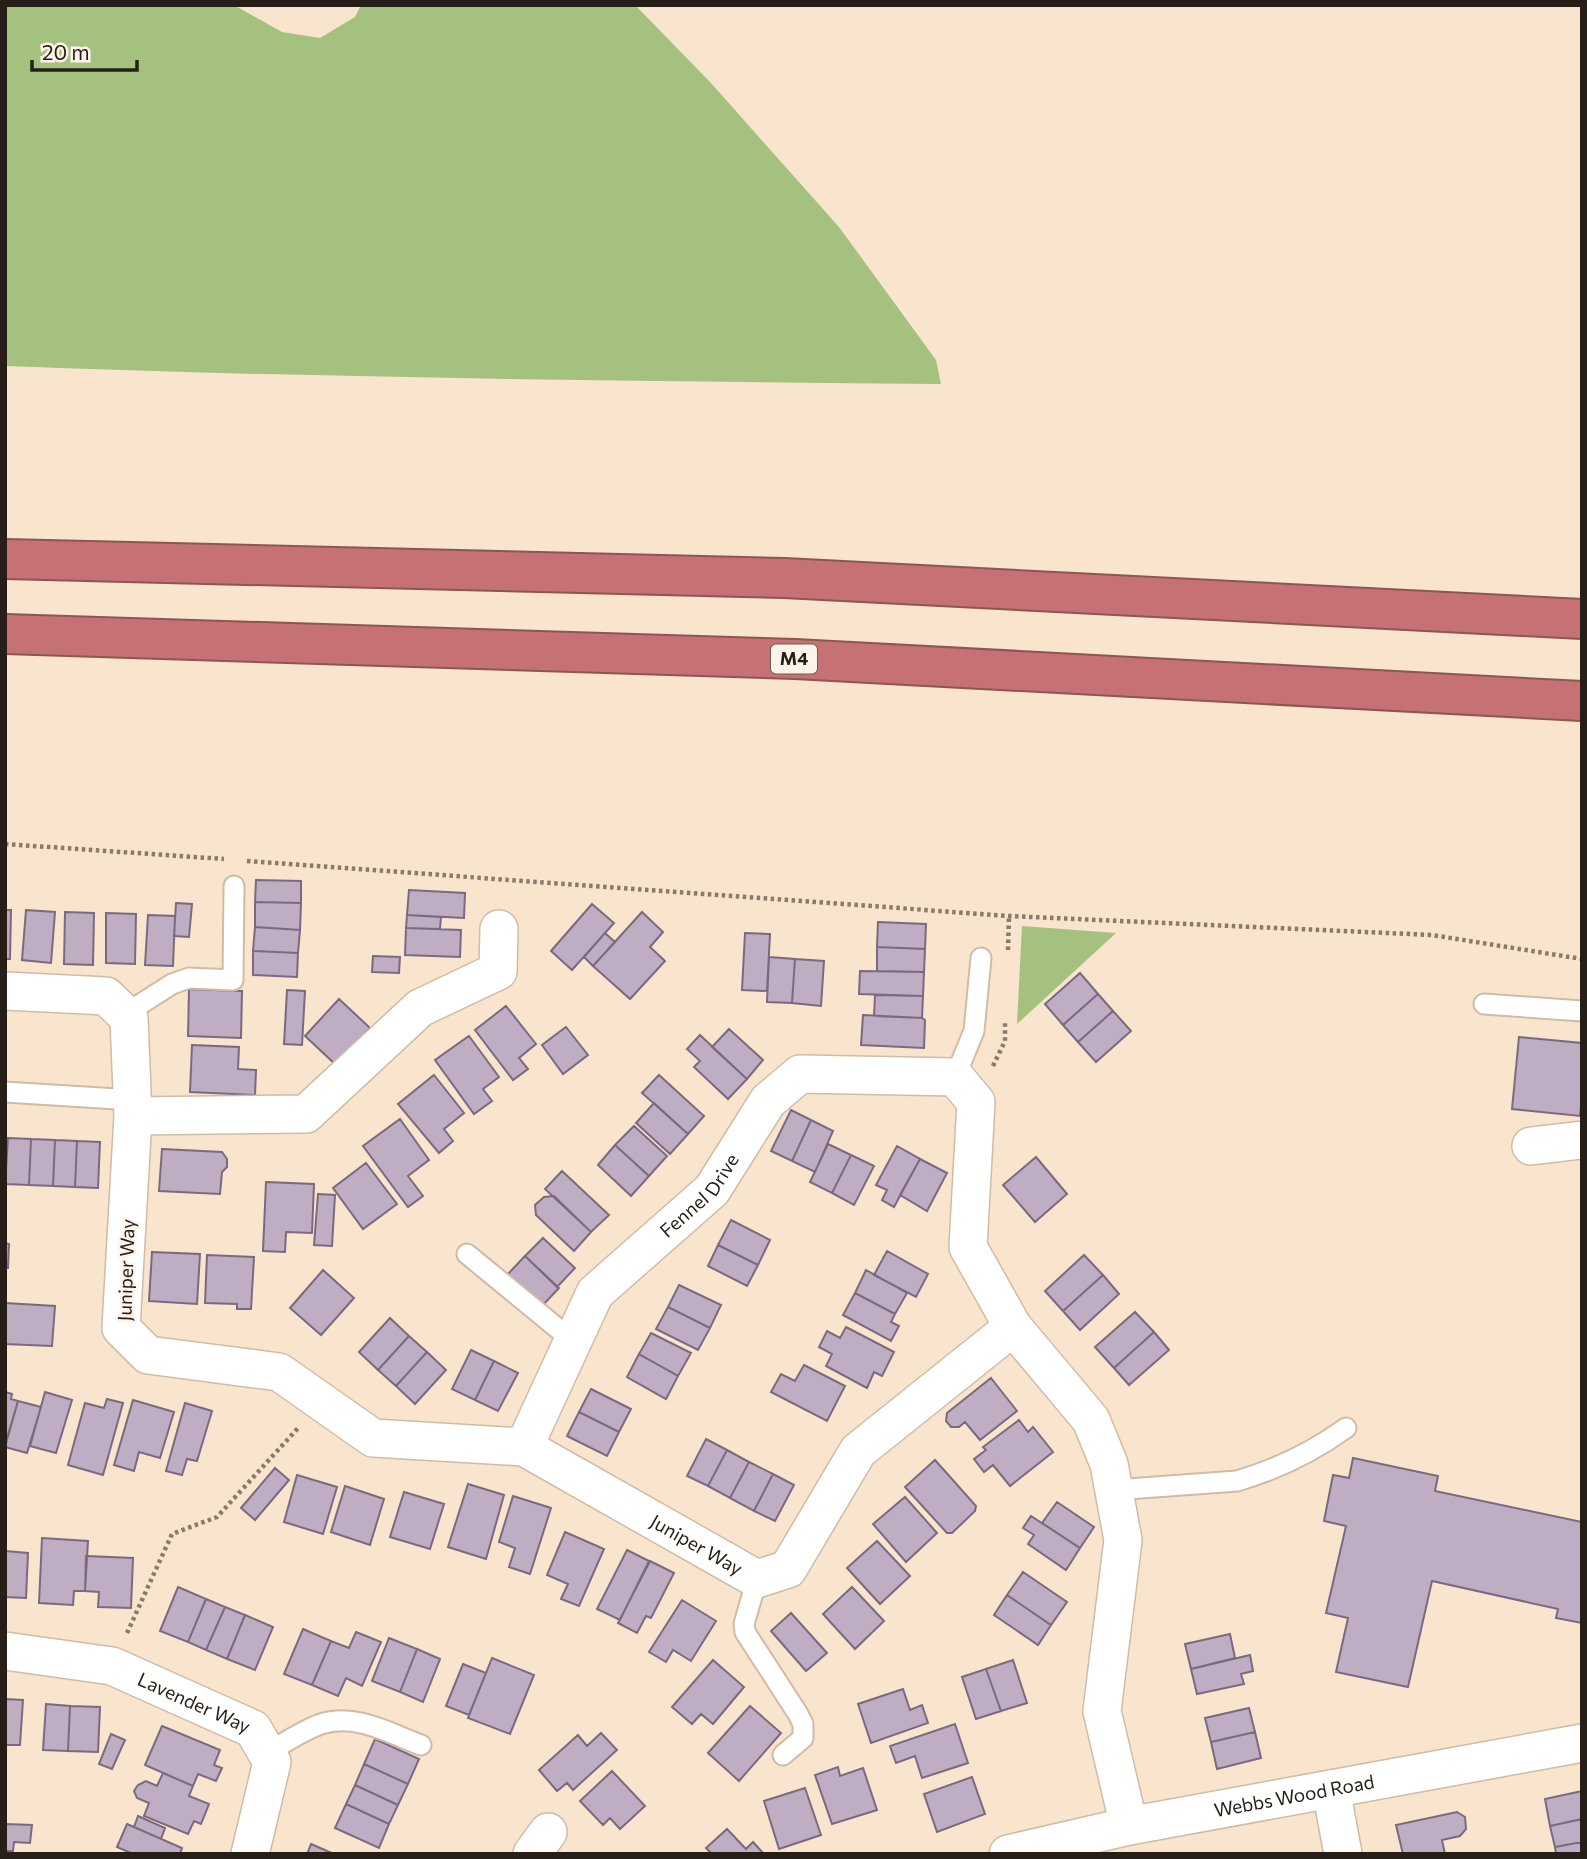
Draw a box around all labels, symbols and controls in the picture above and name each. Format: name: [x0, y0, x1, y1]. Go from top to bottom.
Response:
scale bar: [32, 28, 136, 72]
text: 20 m: [42, 39, 90, 64]
road number: M4: [771, 644, 817, 674]
street label: Fennel Drive: [655, 1149, 743, 1242]
street label: Juniper Way: [112, 1218, 139, 1322]
street label: Juniper Way: [646, 1509, 747, 1580]
street label: Lavender Way: [134, 1667, 254, 1738]
street label: Webbs Wood Road: [1212, 1769, 1376, 1821]

